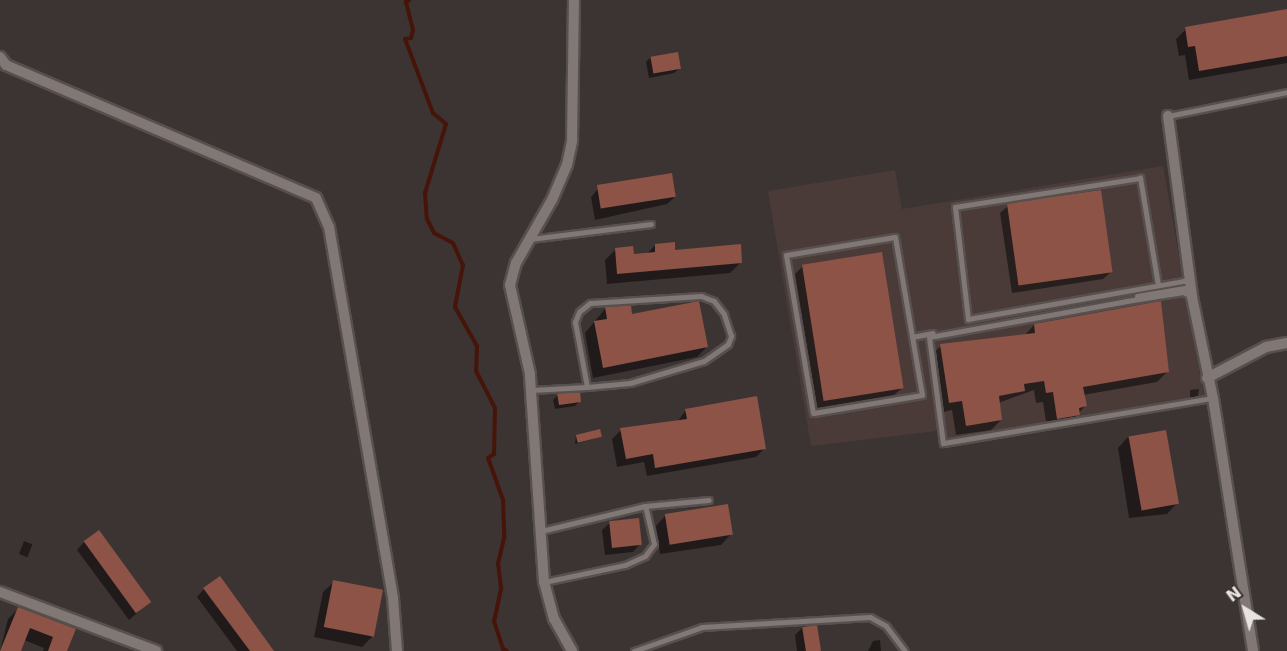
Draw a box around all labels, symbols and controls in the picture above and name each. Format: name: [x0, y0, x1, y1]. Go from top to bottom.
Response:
north arrow: [1215, 579, 1275, 639]
text: N: [1223, 583, 1245, 606]

